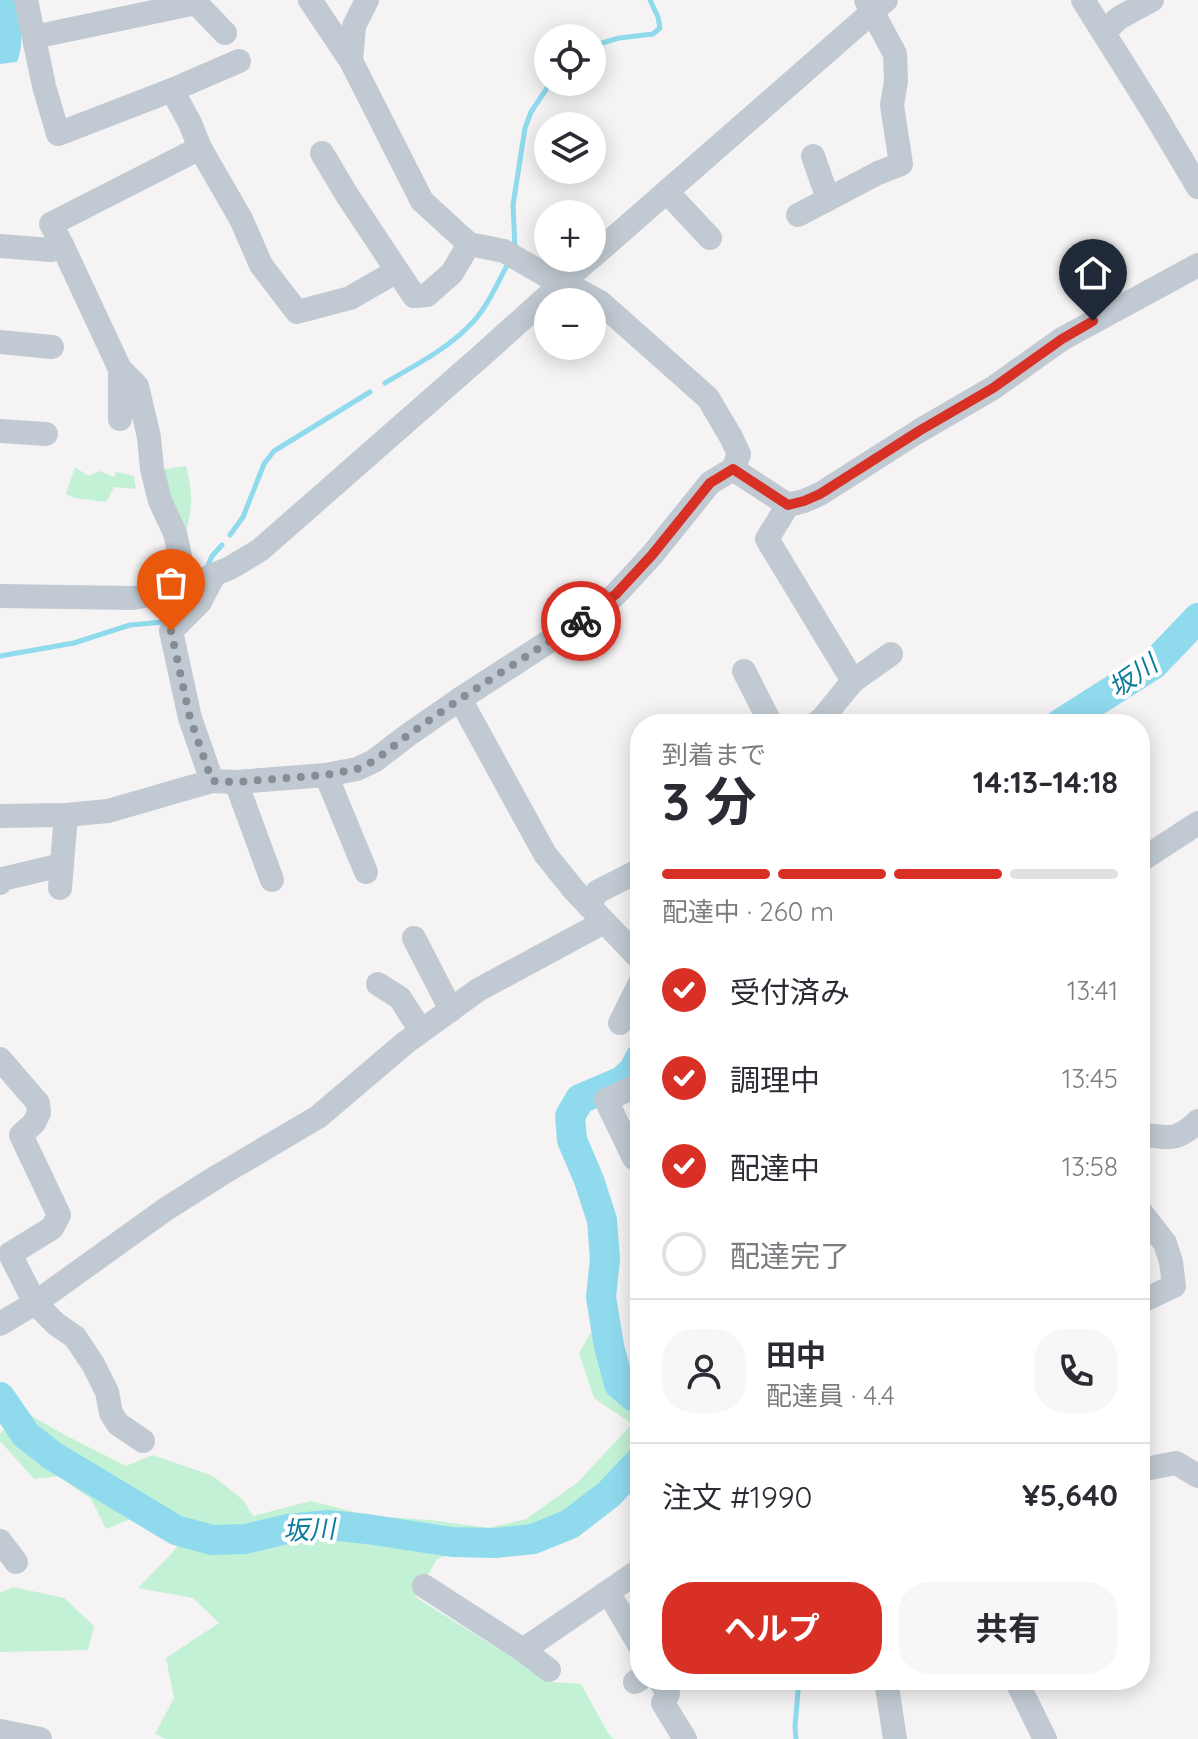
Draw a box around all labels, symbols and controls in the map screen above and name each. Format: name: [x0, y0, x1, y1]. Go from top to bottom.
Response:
map controls: [534, 24, 606, 360]
button: locate: [534, 24, 606, 96]
button: layers: [534, 112, 606, 184]
button: +: [534, 200, 606, 272]
pin: [1059, 239, 1127, 321]
icon: home: [1071, 251, 1115, 295]
button: −: [534, 288, 606, 360]
pin: [137, 549, 205, 631]
icon: bag: [149, 561, 193, 605]
courier: [541, 581, 621, 661]
icon: bike: [559, 599, 603, 643]
water label: 坂川: [1102, 645, 1166, 704]
text: 到着まで: [662, 738, 766, 771]
text: 14:13–14:18: [973, 763, 1118, 801]
text: 3 分: [662, 768, 756, 833]
text: 配達中 · 260 m: [662, 895, 834, 928]
icon: check: [662, 968, 706, 1012]
text: 受付済み: [730, 973, 850, 1011]
text: 13:41: [1067, 974, 1118, 1007]
icon: check: [662, 1056, 706, 1100]
text: 調理中: [730, 1061, 820, 1099]
text: 13:45: [1062, 1062, 1118, 1095]
icon: check: [662, 1144, 706, 1188]
text: 配達中: [730, 1149, 820, 1187]
text: 13:58: [1062, 1150, 1118, 1183]
text: 配達完了: [730, 1237, 850, 1275]
button: person: [662, 1329, 746, 1413]
button: phone: [1034, 1329, 1118, 1413]
text: 田中: [766, 1336, 826, 1374]
text: 配達員 · 4.4: [766, 1379, 895, 1412]
text: ¥5,640: [1022, 1476, 1118, 1514]
text: 注文 #1990: [662, 1478, 812, 1516]
water label: 坂川: [282, 1512, 339, 1547]
button: ヘルプ: [662, 1582, 882, 1674]
button: 共有: [898, 1582, 1118, 1674]

